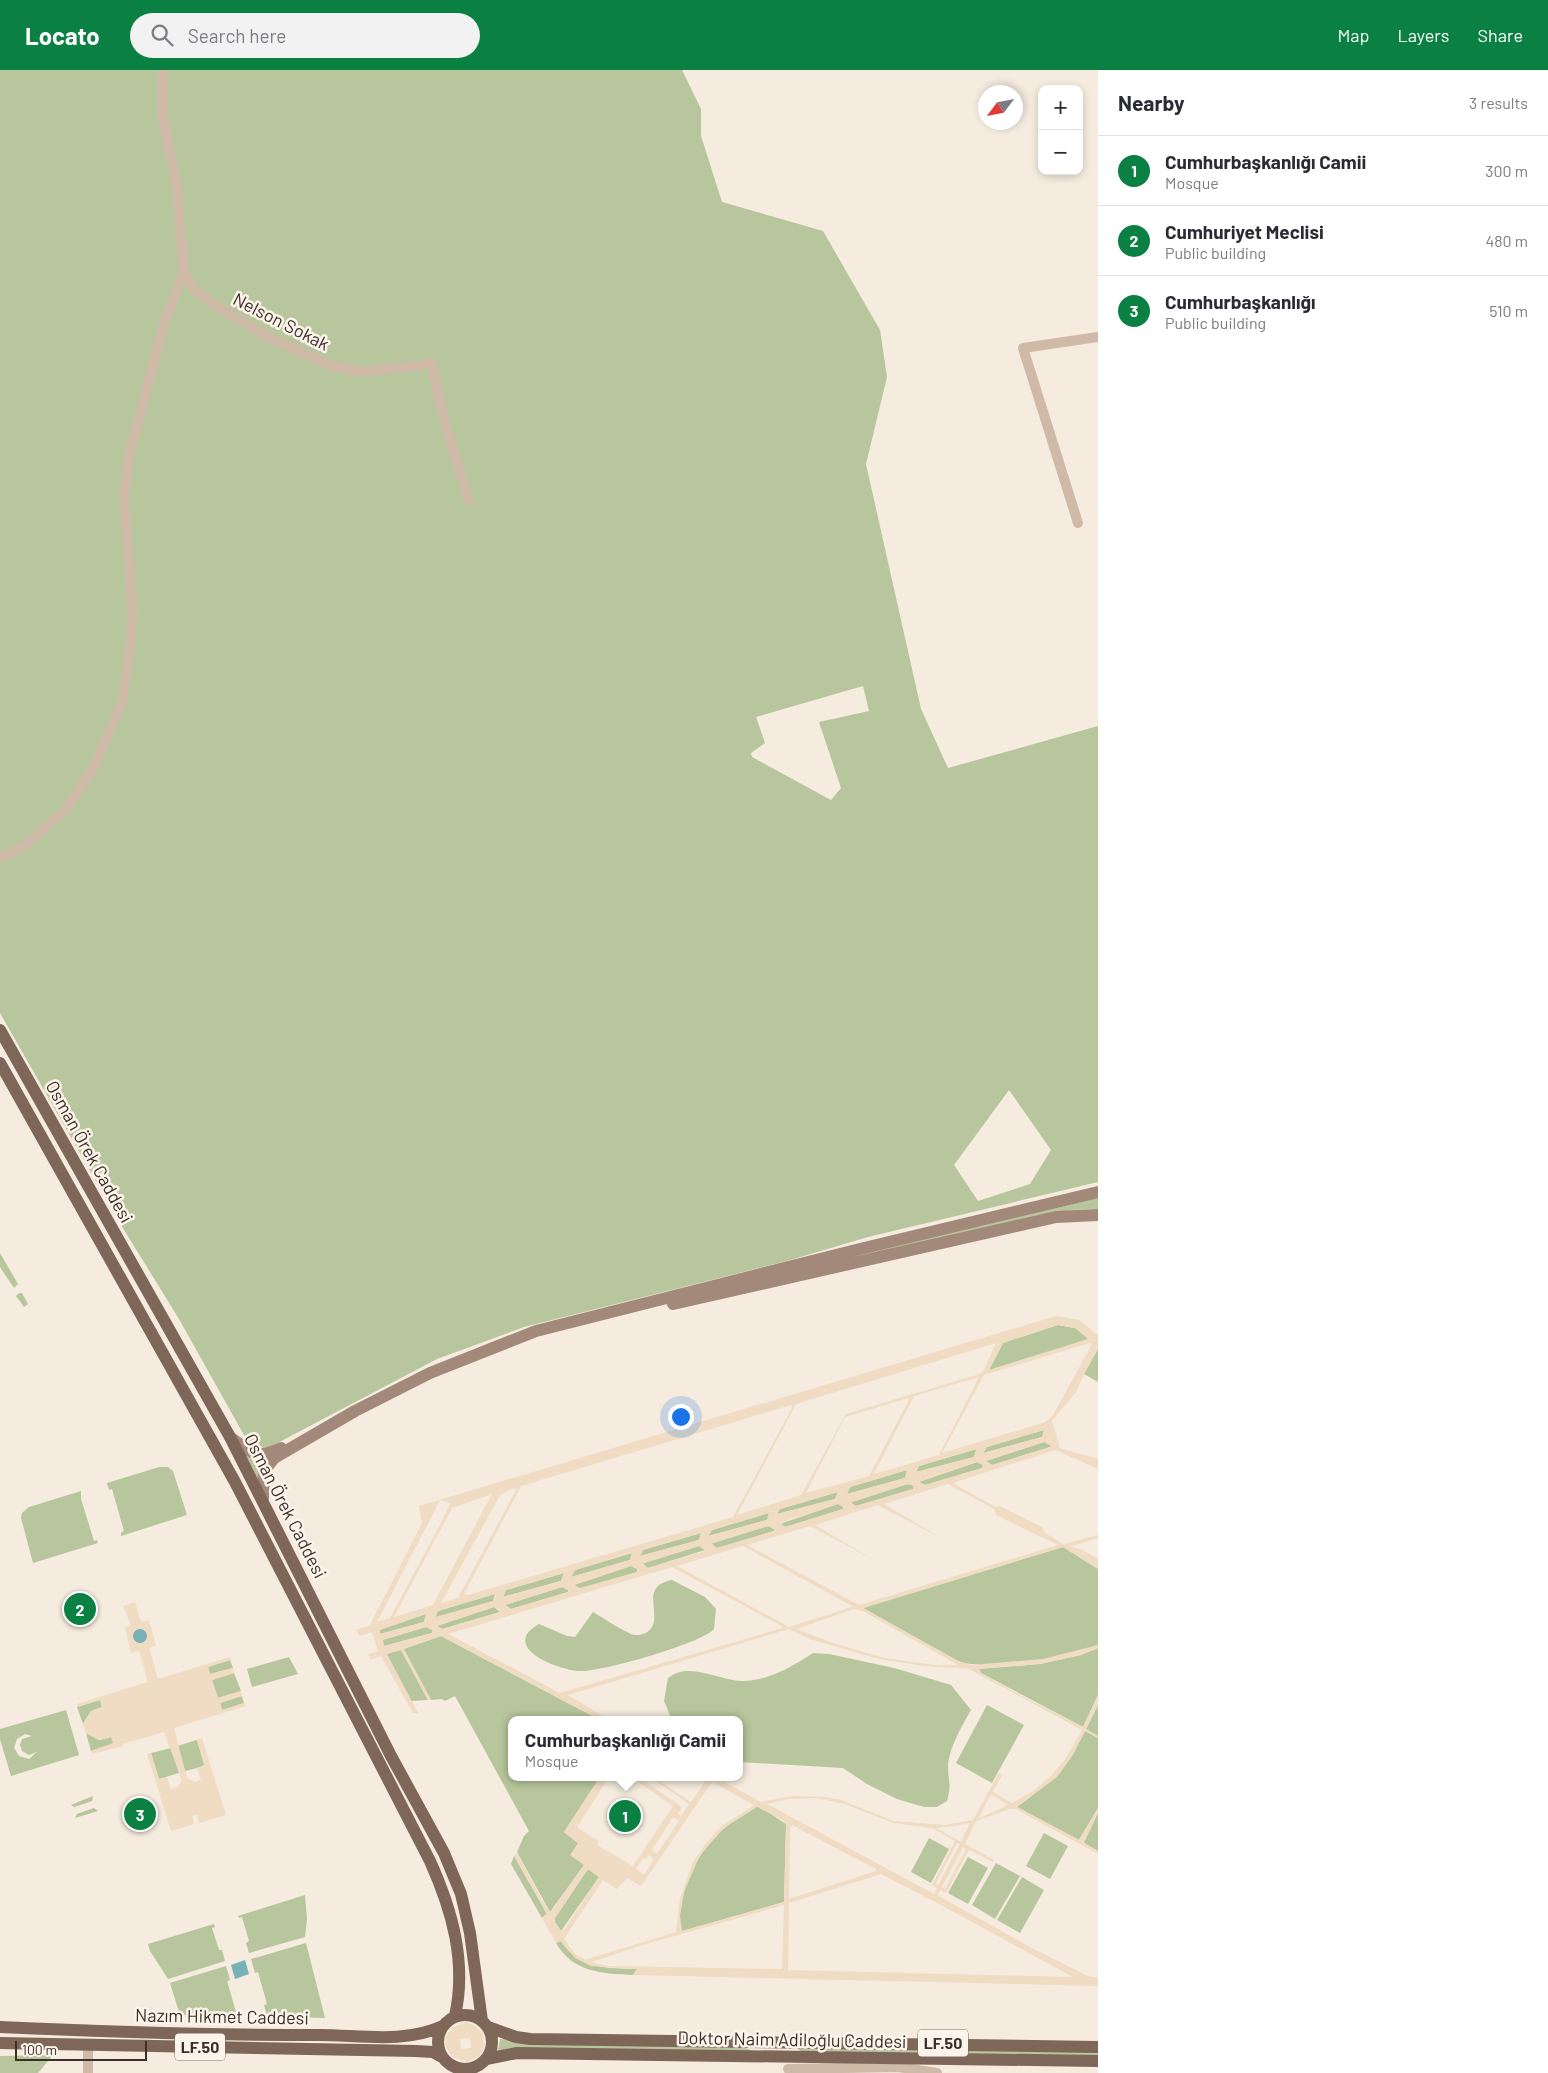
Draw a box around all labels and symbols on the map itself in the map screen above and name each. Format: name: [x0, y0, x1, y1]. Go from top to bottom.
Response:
north arrow: [978, 85, 1023, 130]
street label: Nelson Sokak: [230, 287, 333, 355]
street label: Osman Örek Caddesi: [42, 1076, 138, 1227]
your location: [668, 1404, 694, 1430]
street label: Osman Örek Caddesi: [240, 1430, 332, 1582]
pin: 2: [64, 1590, 96, 1628]
pin: 3: [124, 1795, 156, 1833]
pin: 1: [609, 1797, 641, 1835]
street label: Nazım Hikmet Caddesi: [135, 2003, 309, 2029]
street label: Doktor Naim Adiloğlu Caddesi: [677, 2026, 907, 2052]
road number: LF.50: [918, 2030, 968, 2056]
road number: LF.50: [175, 2034, 225, 2060]
scale bar: [15, 2038, 148, 2061]

